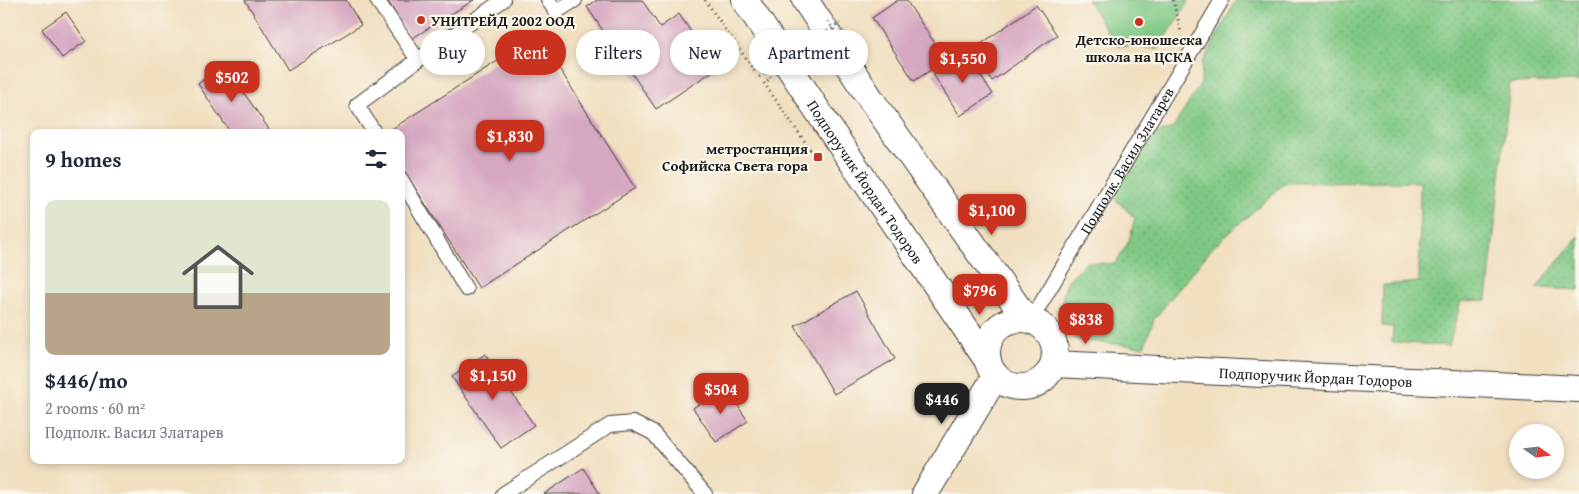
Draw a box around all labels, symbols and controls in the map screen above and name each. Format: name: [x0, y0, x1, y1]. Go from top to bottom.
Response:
place label: УНИТРЕЙД 2002 ООД: [431, 10, 575, 31]
marker: УНИТРЕЙД 2002 ООД: [415, 14, 427, 26]
marker: Детско-юношеска школа на ЦСКА: [1133, 16, 1145, 28]
place label: Детско-юношеска школа на ЦСКА: [1075, 29, 1203, 67]
chip: Buy: [420, 30, 485, 75]
chip: Rent: [495, 30, 566, 75]
chip: Filters: [576, 30, 660, 75]
chip: New: [670, 30, 739, 75]
chip: Apartment: [749, 30, 868, 75]
pin: $1,550: [922, 42, 1004, 84]
text: $1,550: [940, 46, 986, 70]
pin: $502: [202, 61, 262, 103]
text: $502: [215, 65, 249, 89]
street label: Подполк. Васил Златарев: [1074, 83, 1178, 238]
street label: Подпоручик Йордан Тодоров: [803, 96, 929, 268]
pin: $1,830: [469, 120, 551, 162]
text: $1,830: [487, 124, 533, 148]
place label: метростанция Софийска Света гора: [662, 138, 808, 176]
text: 9 homes: [45, 144, 121, 175]
icon: filters: [362, 145, 390, 173]
marker: метростанция Софийска Света гора: [812, 151, 824, 163]
pin: $1,100: [951, 194, 1033, 236]
text: $1,100: [969, 198, 1015, 222]
icon: home: [173, 232, 263, 322]
pin: $796: [950, 274, 1010, 316]
text: $796: [963, 278, 997, 302]
pin: $838: [1056, 302, 1116, 345]
text: $838: [1069, 307, 1103, 331]
pin: $1,150: [452, 358, 534, 401]
street label: Подпоручик Йордан Тодоров: [1219, 361, 1413, 392]
text: $1,150: [470, 363, 516, 387]
text: $446/mo: [45, 365, 128, 396]
pin: $504: [691, 372, 751, 415]
text: $504: [704, 377, 738, 401]
pin: $446: [912, 382, 972, 425]
text: $446: [925, 387, 959, 411]
text: 2 rooms · 60 m²: [45, 396, 145, 420]
text: Подполк. Васил Златарев: [45, 420, 224, 444]
north arrow: [1509, 424, 1564, 479]
map controls: [1509, 424, 1564, 479]

